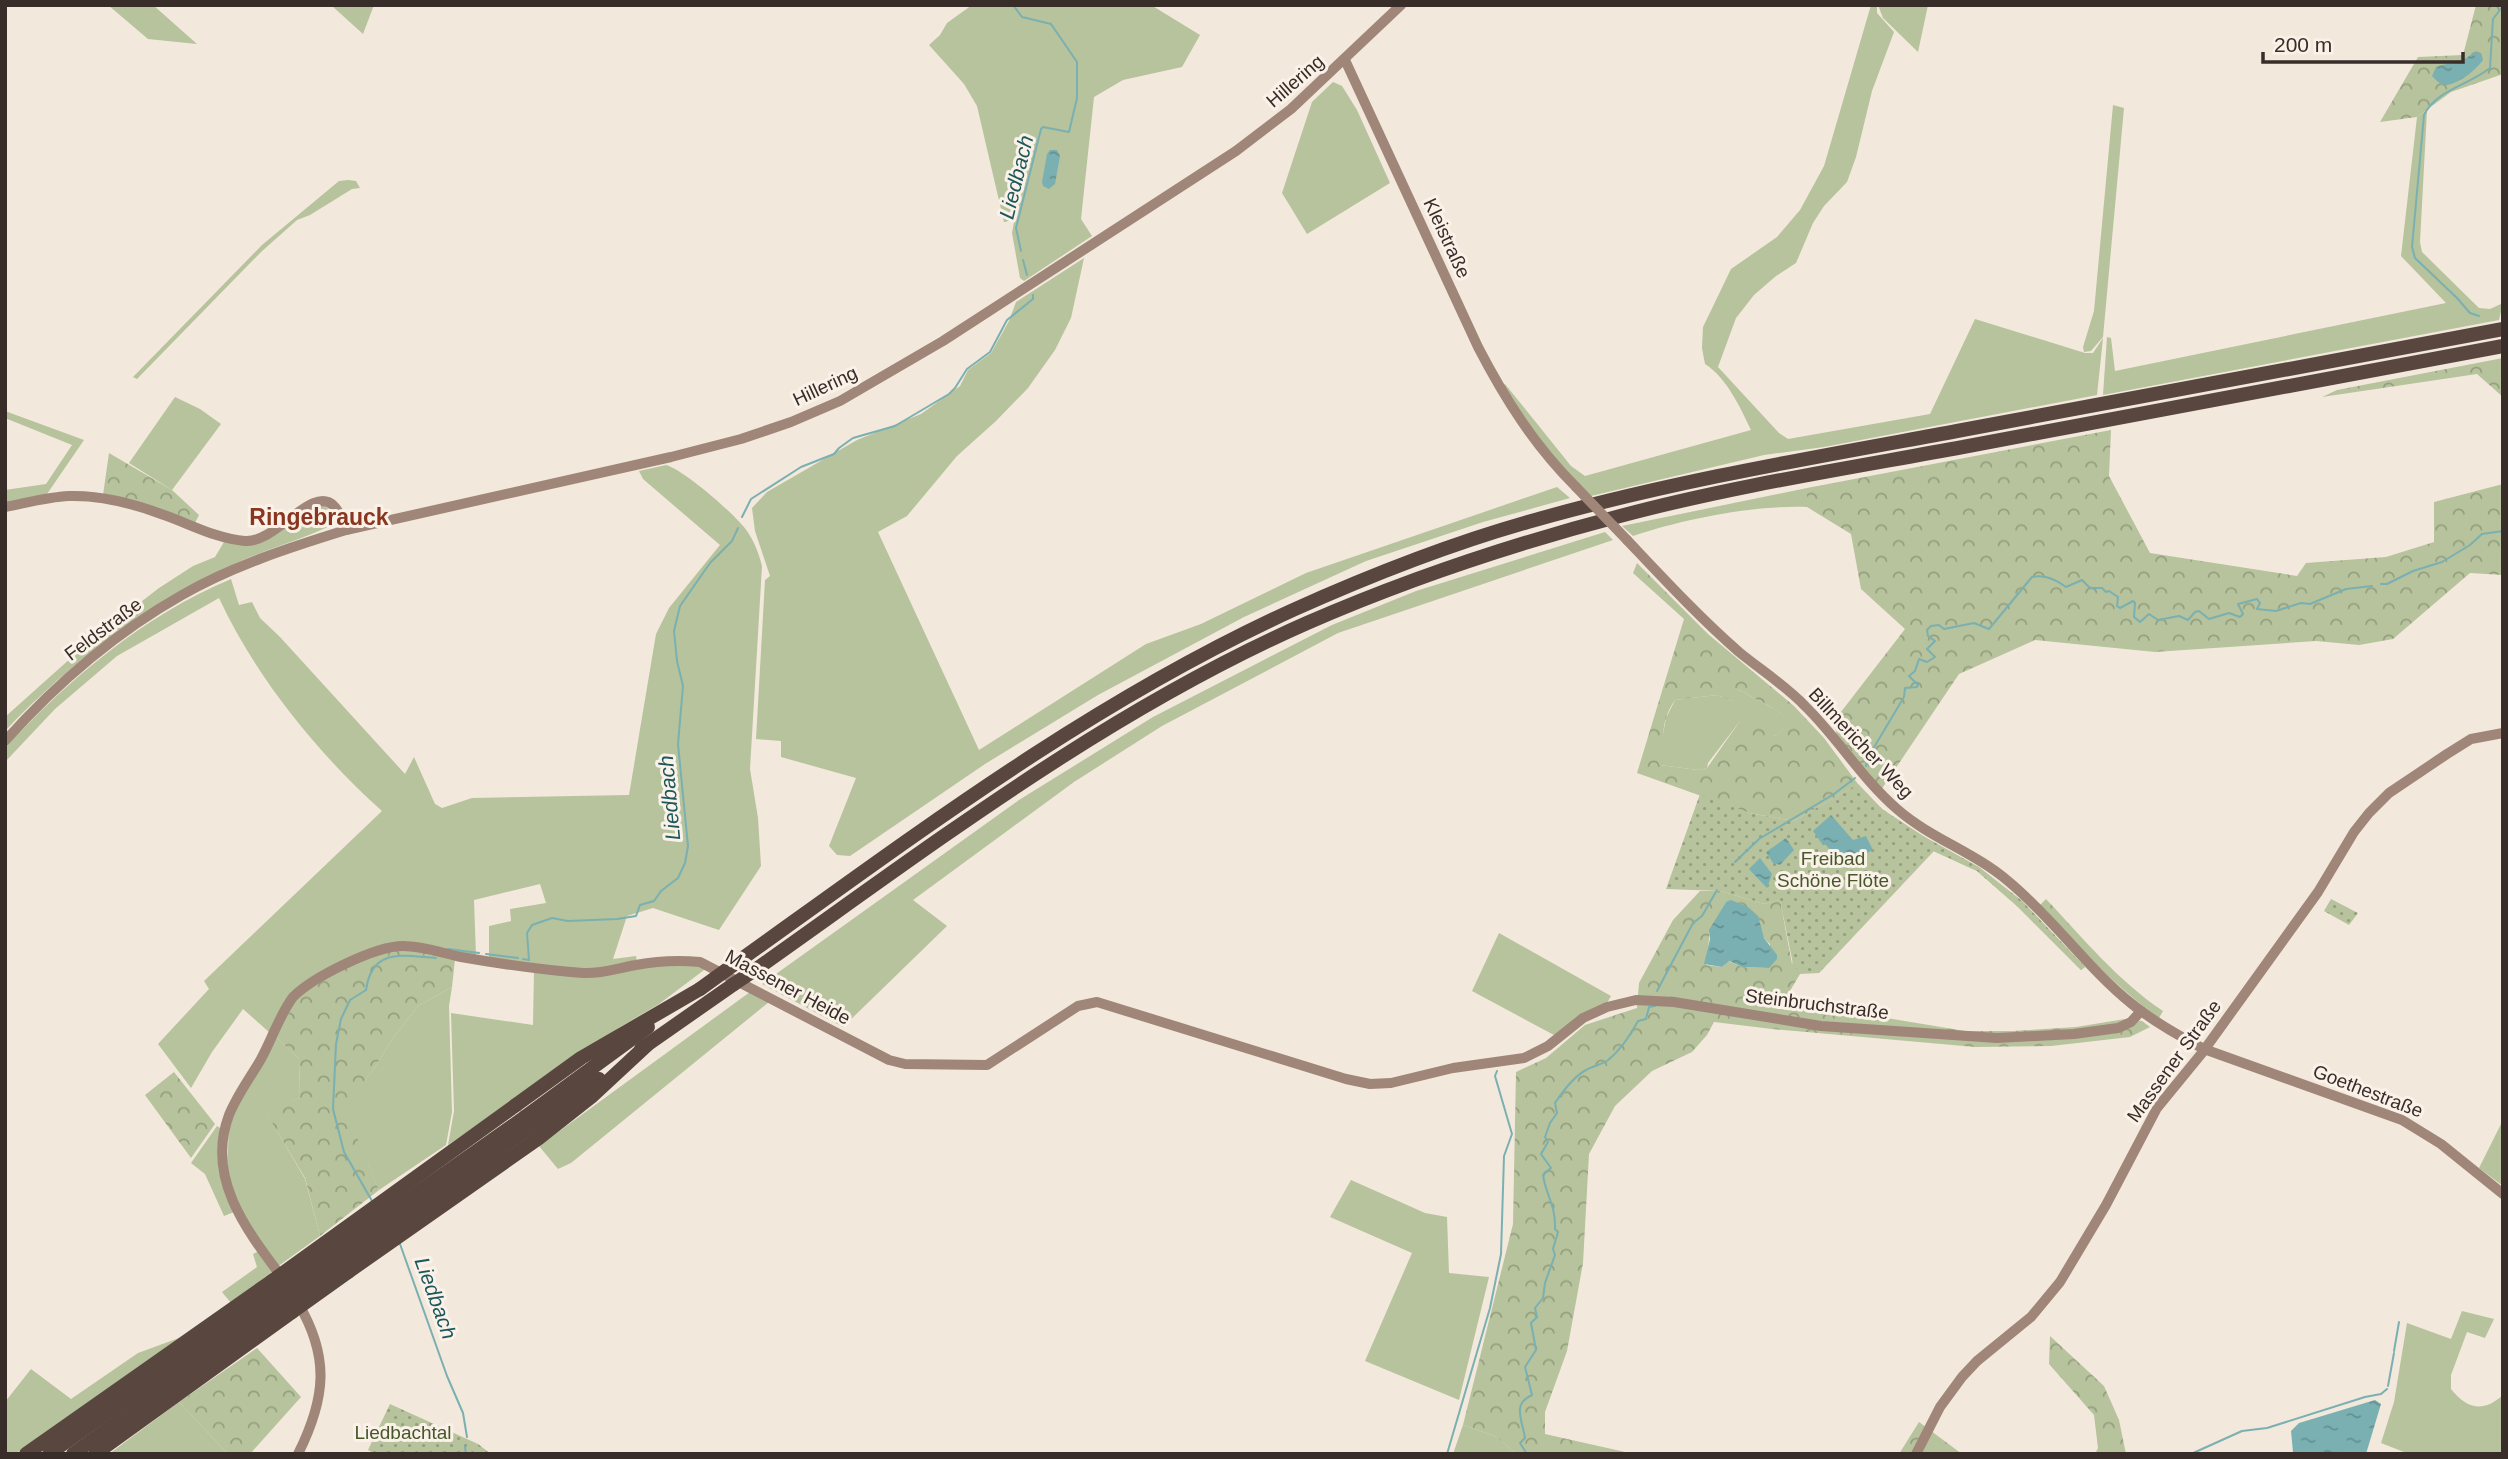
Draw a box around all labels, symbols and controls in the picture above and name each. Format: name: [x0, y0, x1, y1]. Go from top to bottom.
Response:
scale bar: [2263, 21, 2462, 65]
text: 200 m: [2274, 33, 2332, 56]
street label: Hillering: [1262, 51, 1328, 111]
water label: Liedbach: [995, 133, 1037, 221]
street label: Kleistraße: [1419, 195, 1475, 281]
street label: Hillering: [789, 362, 861, 410]
district label: Ringebrauck: [249, 504, 389, 530]
street label: Feldstraße: [60, 593, 146, 665]
street label: Billmericher Weg: [1804, 683, 1918, 803]
water label: Liedbach: [654, 755, 684, 841]
park label: Freibad Schöne Flöte: [1777, 848, 1889, 891]
street label: Massener Heide: [722, 945, 854, 1029]
street label: Steinbruchstraße: [1744, 985, 1890, 1023]
street label: Massener Straße: [2123, 996, 2225, 1126]
street label: Goethestraße: [2310, 1060, 2426, 1122]
water label: Liedbach: [411, 1254, 461, 1342]
park label: Liedbachtal: [354, 1422, 452, 1443]

